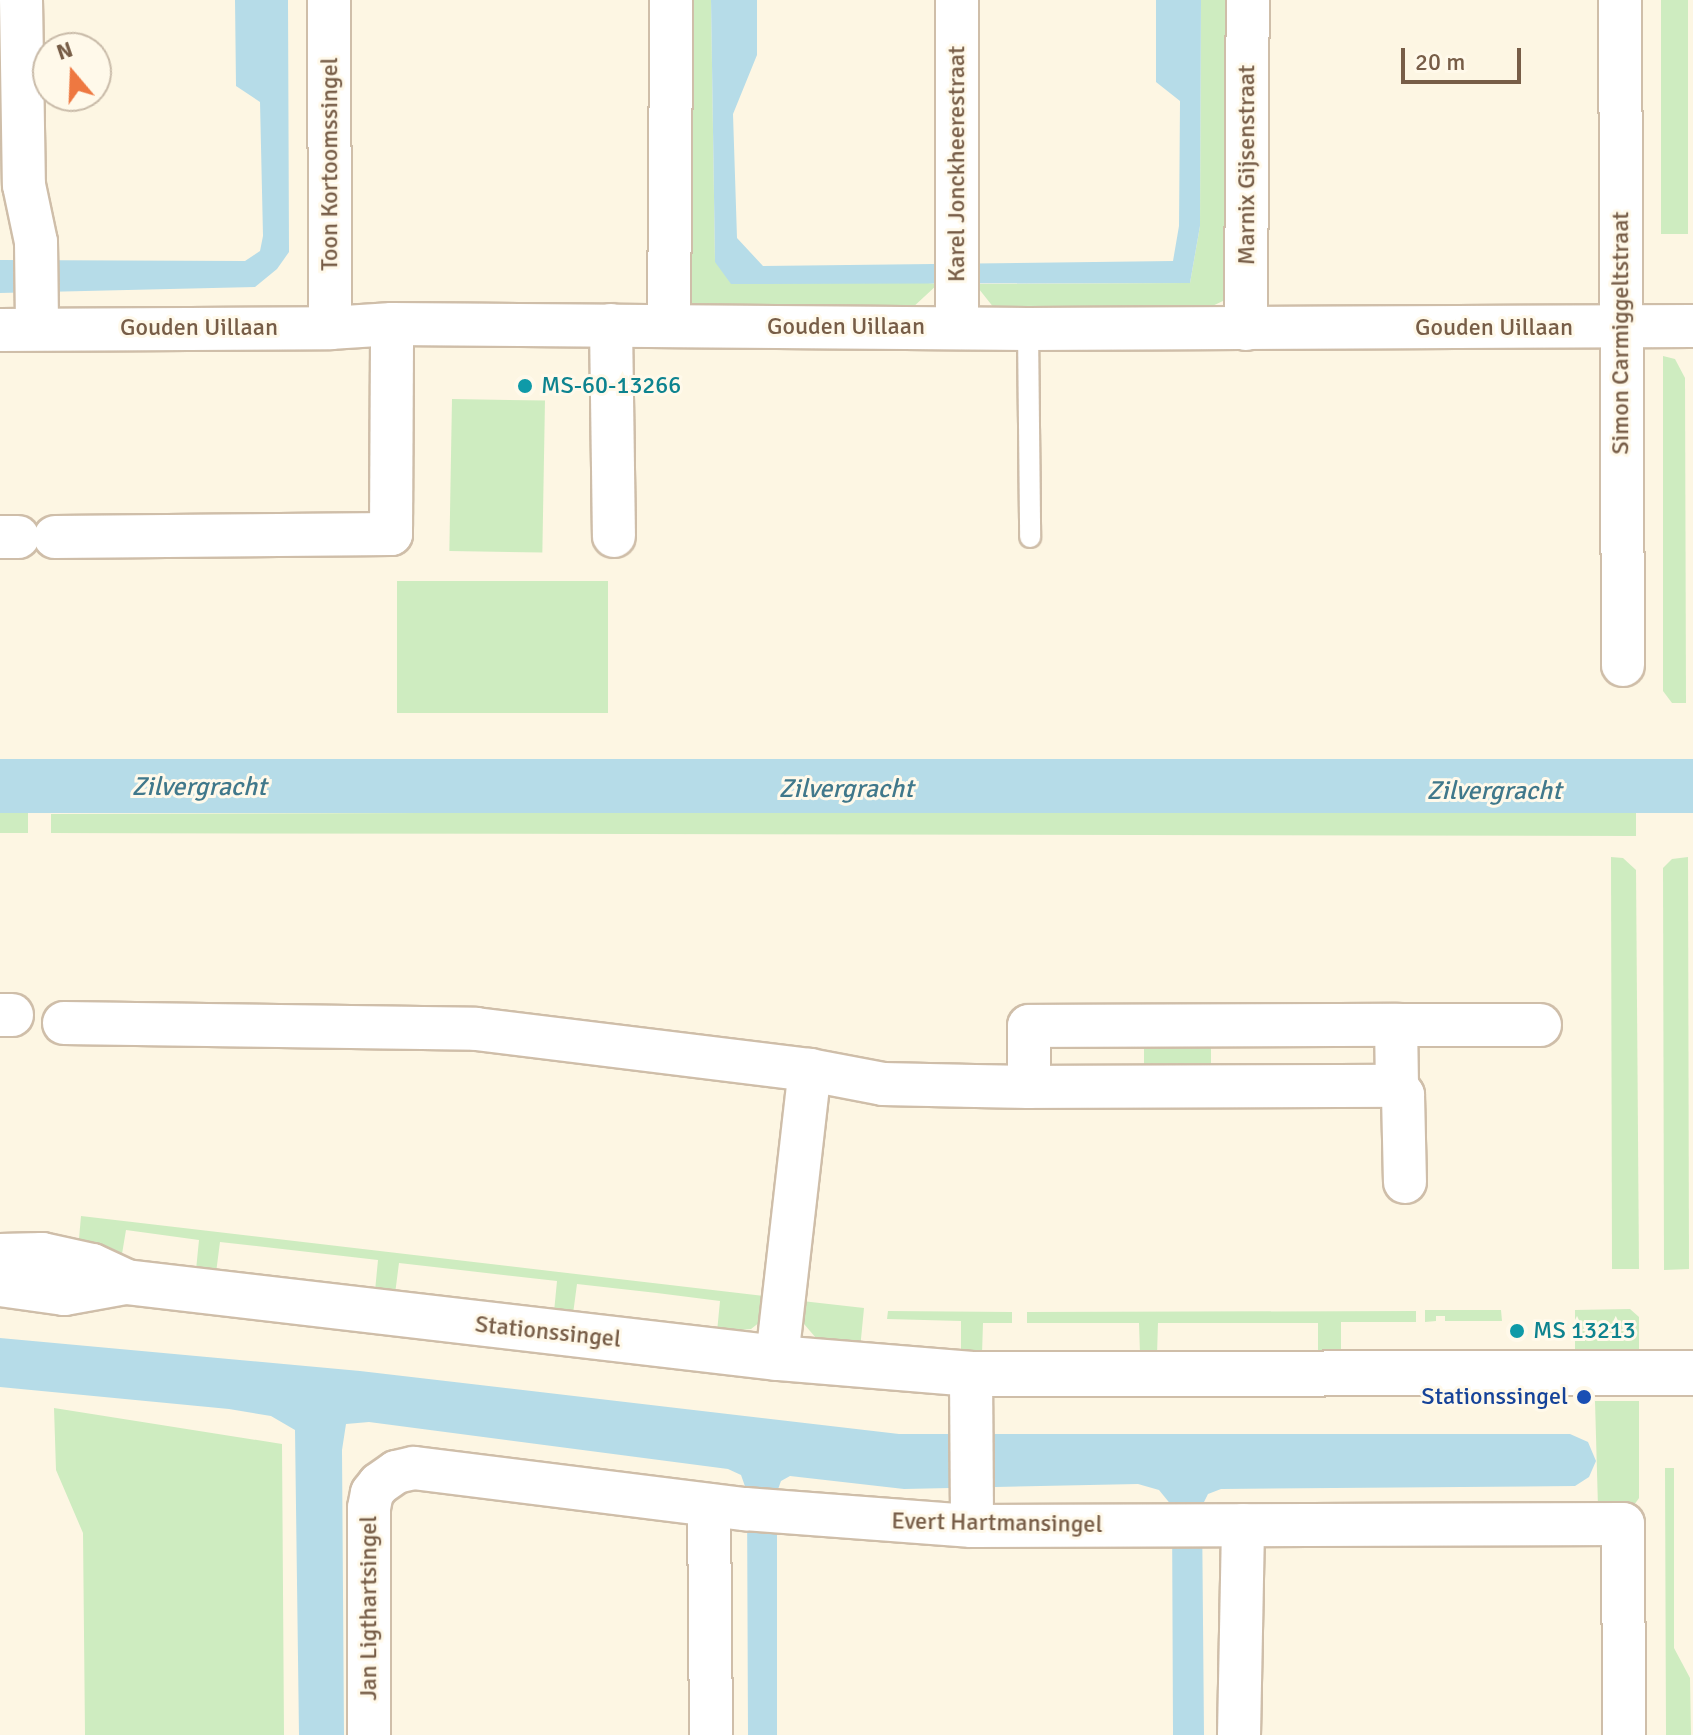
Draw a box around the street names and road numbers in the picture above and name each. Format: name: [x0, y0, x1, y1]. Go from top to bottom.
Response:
street label: Karel Jonckheerestraat: [943, 46, 971, 282]
street label: Toon Kortoomssingel: [316, 57, 344, 271]
street label: Marnix Gijsenstraat: [1233, 65, 1261, 265]
street label: Simon Carmiggeltstraat: [1607, 211, 1635, 455]
street label: Gouden Uillaan: [767, 313, 925, 341]
street label: Gouden Uillaan: [120, 314, 278, 342]
street label: Gouden Uillaan: [1415, 314, 1573, 342]
street label: Stationssingel: [474, 1310, 622, 1354]
street label: Evert Hartmansingel: [891, 1507, 1103, 1539]
street label: Jan Ligthartsingel: [355, 1515, 383, 1701]

